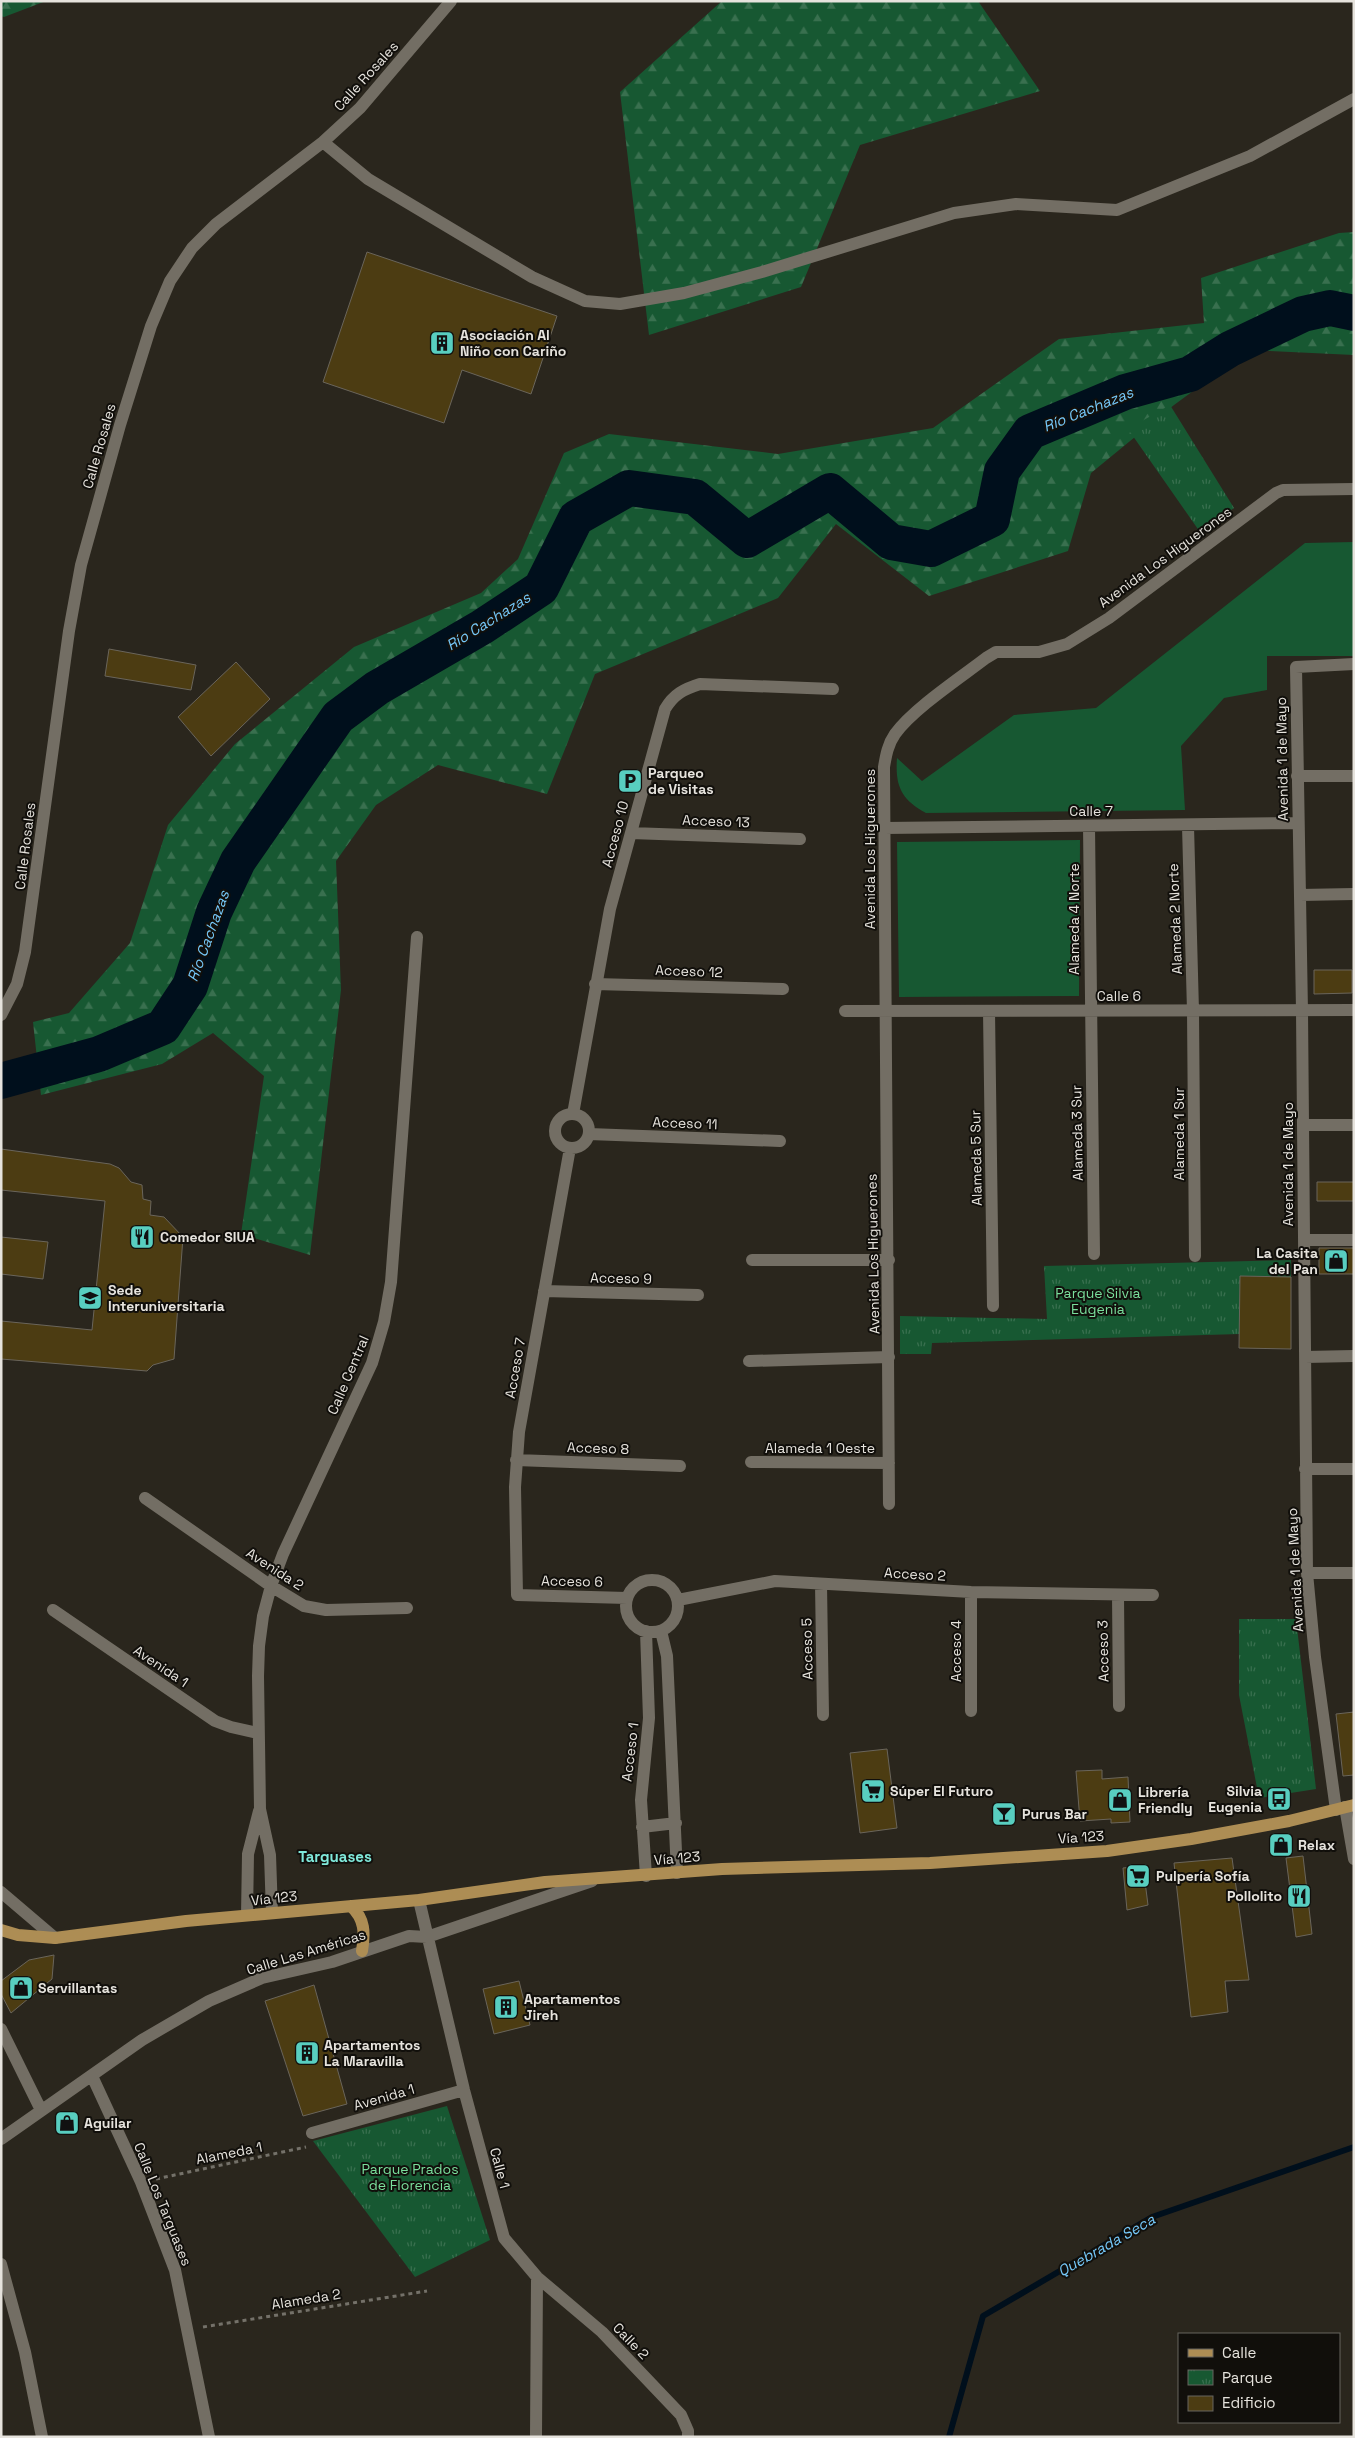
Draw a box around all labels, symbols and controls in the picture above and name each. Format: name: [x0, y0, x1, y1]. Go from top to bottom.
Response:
street label: Calle Rosales: [330, 37, 402, 115]
place label: Asociación Al Niño con Cariño: [460, 326, 566, 360]
building icon: Asociación Al Niño con Cariño: [429, 330, 455, 356]
water label: Río Cachazas: [1040, 382, 1137, 436]
street label: Calle Rosales: [78, 401, 120, 491]
street label: Avenida Los Higuerones: [1095, 503, 1235, 611]
water label: Río Cachazas: [443, 587, 534, 654]
street label: Avenida 1 de Mayo: [1272, 697, 1292, 821]
place label: Parqueo de Visitas: [648, 764, 714, 798]
parking icon: Parqueo de Visitas: [617, 768, 643, 794]
street label: Avenida Los Higuerones: [861, 769, 879, 929]
street label: Acceso 10: [597, 799, 633, 869]
street label: Calle Rosales: [11, 801, 39, 891]
street label: Calle 7: [1069, 802, 1113, 820]
street label: Acceso 13: [682, 811, 750, 831]
street label: Alameda 4 Norte: [1065, 863, 1083, 975]
street label: Alameda 2 Norte: [1164, 863, 1186, 975]
water label: Río Cachazas: [183, 887, 234, 984]
street label: Acceso 12: [655, 961, 723, 981]
street label: Calle 6: [1097, 987, 1141, 1005]
street label: Alameda 3 Sur: [1067, 1085, 1087, 1181]
street label: Alameda 1 Sur: [1170, 1087, 1188, 1181]
street label: Avenida 1 de Mayo: [1279, 1102, 1297, 1226]
street label: Alameda 5 Sur: [966, 1110, 986, 1206]
street label: Acceso 11: [652, 1113, 718, 1133]
street label: Avenida Los Higuerones: [863, 1174, 883, 1334]
restaurant icon: Comedor SIUA: [129, 1224, 155, 1250]
place label: Comedor SIUA: [160, 1228, 255, 1246]
place label: La Casita del Pan: [1256, 1244, 1318, 1278]
shop icon: La Casita del Pan: [1323, 1248, 1349, 1274]
street label: Acceso 9: [590, 1268, 652, 1288]
place label: Sede Interuniversitaria: [108, 1281, 225, 1315]
park label: Parque Silvia Eugenia: [1055, 1284, 1141, 1318]
school or university icon: Sede Interuniversitaria: [77, 1285, 103, 1311]
street label: Calle Central: [323, 1333, 373, 1417]
street label: Acceso 7: [501, 1336, 529, 1400]
street label: Acceso 8: [567, 1438, 630, 1458]
street label: Alameda 1 Oeste: [765, 1439, 875, 1457]
street label: Avenida 1 de Mayo: [1283, 1507, 1307, 1633]
street label: Avenida 2: [243, 1544, 307, 1594]
street label: Acceso 2: [884, 1563, 946, 1585]
street label: Acceso 6: [541, 1571, 603, 1591]
street label: Acceso 5: [797, 1618, 817, 1680]
street label: Acceso 4: [947, 1620, 965, 1682]
street label: Acceso 3: [1093, 1620, 1113, 1682]
street label: Avenida 1: [130, 1641, 192, 1691]
street label: Acceso 1: [617, 1721, 643, 1783]
supermarket icon: Súper El Futuro: [860, 1778, 886, 1804]
place label: Súper El Futuro: [890, 1782, 993, 1800]
place label: Silvia Eugenia: [1208, 1782, 1262, 1816]
place label: Librería Friendly: [1138, 1783, 1193, 1817]
bus stop icon: Silvia Eugenia: [1266, 1786, 1292, 1812]
shop icon: Librería Friendly: [1107, 1787, 1133, 1813]
bar icon: Purus Bar: [991, 1801, 1017, 1827]
place label: Purus Bar: [1022, 1805, 1088, 1823]
street label: Vía 123: [1057, 1826, 1105, 1848]
shop icon: Relax: [1268, 1832, 1294, 1858]
place label: Relax: [1298, 1836, 1335, 1854]
district label: Targuases: [298, 1847, 372, 1866]
street label: Vía 123: [653, 1847, 701, 1869]
supermarket icon: Pulpería Sofía: [1125, 1863, 1151, 1889]
place label: Pulpería Sofía: [1156, 1867, 1249, 1885]
restaurant icon: Pollolito: [1286, 1883, 1312, 1909]
street label: Vía 123: [250, 1887, 298, 1909]
place label: Pollolito: [1227, 1887, 1282, 1905]
street label: Calle Las Américas: [244, 1925, 368, 1979]
shop icon: Servillantas: [8, 1975, 34, 2001]
place label: Servillantas: [38, 1979, 117, 1997]
place label: Apartamentos Jireh: [524, 1990, 620, 2024]
building icon: Apartamentos Jireh: [493, 1994, 519, 2020]
place label: Apartamentos La Maravilla: [324, 2036, 420, 2070]
building icon: Apartamentos La Maravilla: [294, 2040, 320, 2066]
street label: Avenida 1: [351, 2080, 417, 2114]
shop icon: Aguilar: [54, 2110, 80, 2136]
place label: Aguilar: [84, 2114, 132, 2132]
street label: Alameda 1: [194, 2138, 264, 2168]
street label: Calle Los Targuases: [130, 2140, 196, 2268]
street label: Calle 1: [486, 2146, 514, 2190]
park label: Parque Prados de Florencia: [361, 2160, 459, 2194]
water label: Quebrada Seca: [1054, 2209, 1158, 2281]
street label: Alameda 2: [270, 2285, 342, 2313]
street label: Calle 2: [609, 2319, 653, 2363]
legend: [1178, 2333, 1340, 2423]
text: Calle: [1222, 2343, 1257, 2362]
text: Parque: [1222, 2368, 1273, 2387]
text: Edificio: [1222, 2393, 1276, 2412]

